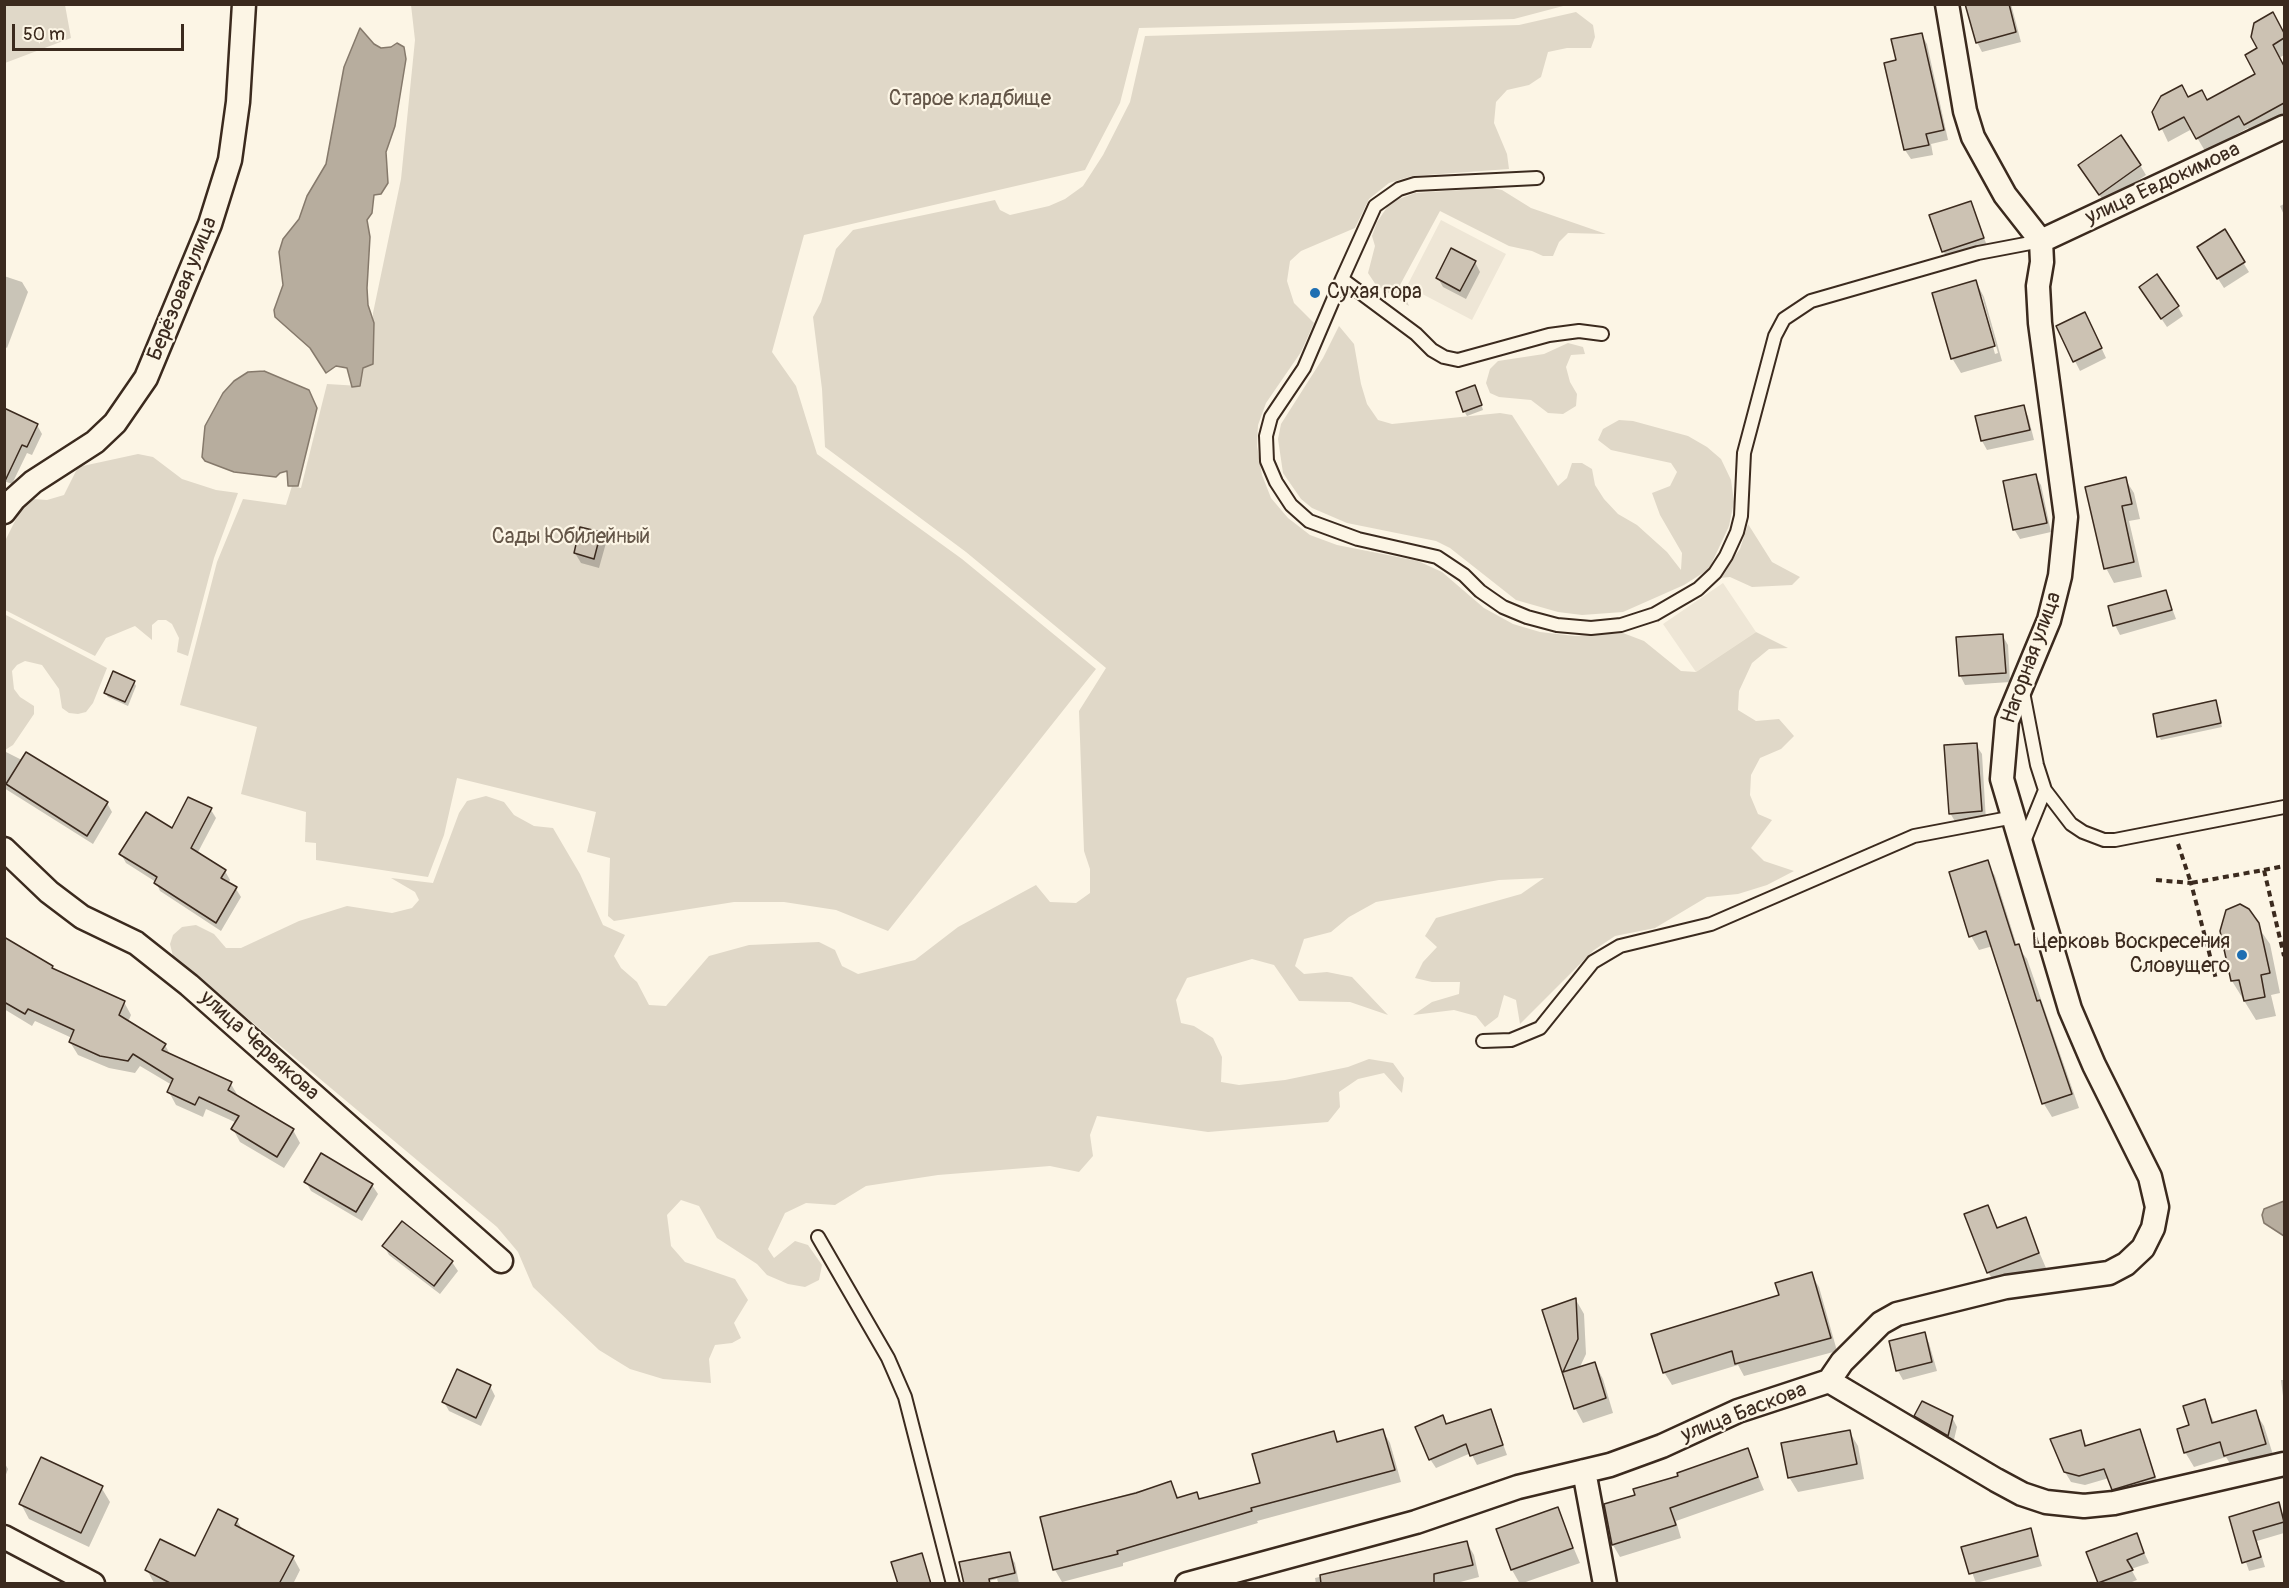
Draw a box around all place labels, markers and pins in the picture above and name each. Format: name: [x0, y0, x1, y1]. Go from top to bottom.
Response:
place label: Сухая гора: [1327, 280, 1422, 306]
marker: Сухая гора: [1308, 286, 1322, 300]
place label: Церковь Воскресения Словущего: [2033, 930, 2230, 980]
marker: Церковь Воскресения Словущего: [2235, 948, 2249, 962]

